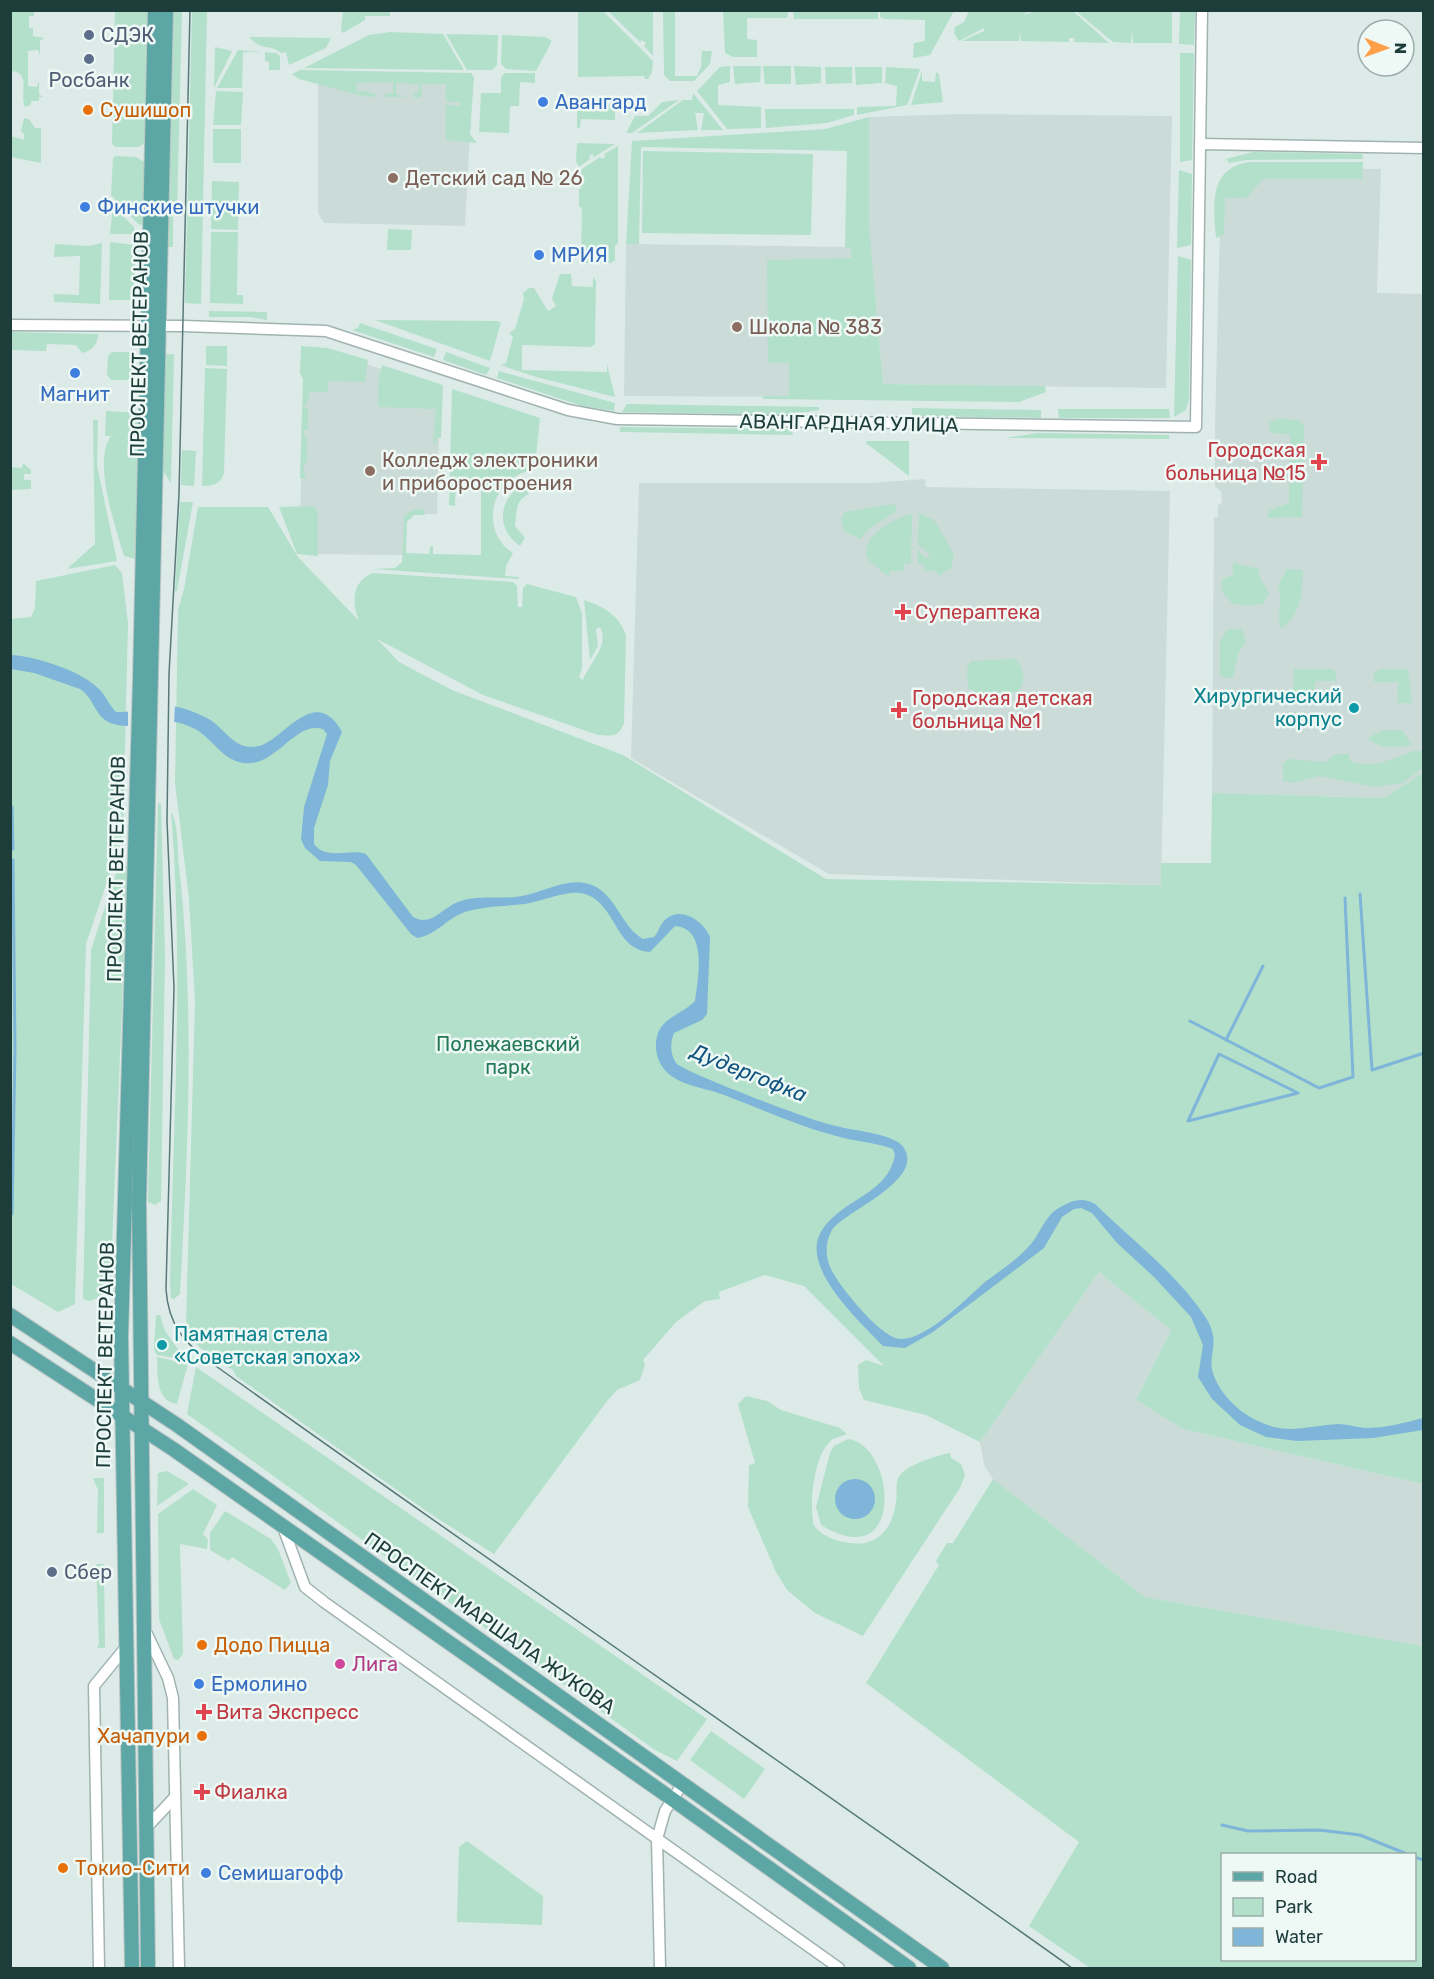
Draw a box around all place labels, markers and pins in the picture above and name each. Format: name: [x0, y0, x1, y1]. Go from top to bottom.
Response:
place label: СДЭК: [101, 23, 154, 47]
marker: СДЭК: [82, 28, 96, 42]
marker: Росбанк: [82, 52, 96, 66]
place label: Росбанк: [49, 68, 130, 92]
place label: Авангард: [555, 90, 646, 114]
marker: Авангард: [536, 95, 550, 109]
place label: Сушишоп: [100, 98, 191, 122]
marker: Сушишоп: [81, 103, 95, 117]
place label: Детский сад № 26: [405, 166, 582, 190]
marker: Детский сад № 26: [386, 171, 400, 185]
place label: Финские штучки: [97, 195, 259, 219]
marker: Финские штучки: [78, 200, 92, 214]
place label: МРИЯ: [551, 243, 608, 267]
marker: МРИЯ: [532, 248, 546, 262]
place label: Школа № 383: [749, 315, 882, 339]
marker: Школа № 383: [730, 320, 744, 334]
marker: Магнит: [68, 366, 82, 380]
place label: Магнит: [40, 382, 110, 406]
place label: Городская больница №15: [1165, 438, 1306, 485]
place label: Колледж электроники и приборостроения: [382, 448, 598, 495]
marker: Городская больница №15: [1310, 453, 1328, 471]
marker: Колледж электроники и приборостроения: [363, 464, 377, 478]
place label: Супераптека: [915, 600, 1040, 624]
marker: Супераптека: [896, 605, 910, 619]
place label: Хирургический корпус: [1194, 684, 1342, 731]
place label: Городская детская больница №1: [912, 686, 1093, 733]
marker: Городская детская больница №1: [890, 701, 908, 719]
marker: Хирургический корпус: [1347, 701, 1361, 715]
place label: Памятная стела «Советская эпоха»: [174, 1322, 361, 1369]
marker: Памятная стела «Советская эпоха»: [155, 1338, 169, 1352]
place label: Сбер: [64, 1560, 112, 1584]
marker: Сбер: [45, 1565, 59, 1579]
place label: Додо Пицца: [214, 1633, 330, 1657]
marker: Додо Пицца: [195, 1638, 209, 1652]
place label: Лига: [352, 1652, 398, 1676]
marker: Лига: [333, 1657, 347, 1671]
place label: Ермолино: [211, 1672, 307, 1696]
marker: Ермолино: [192, 1677, 206, 1691]
place label: Вита Экспресс: [216, 1700, 359, 1724]
marker: Вита Экспресс: [197, 1705, 211, 1719]
place label: Хачапури: [97, 1724, 190, 1748]
marker: Хачапури: [195, 1729, 209, 1743]
place label: Фиалка: [214, 1780, 288, 1804]
marker: Фиалка: [195, 1785, 209, 1799]
place label: Токио-Сити: [75, 1856, 190, 1880]
marker: Токио-Сити: [56, 1861, 70, 1875]
place label: Семишагофф: [218, 1861, 344, 1885]
marker: Семишагофф: [199, 1866, 213, 1880]

